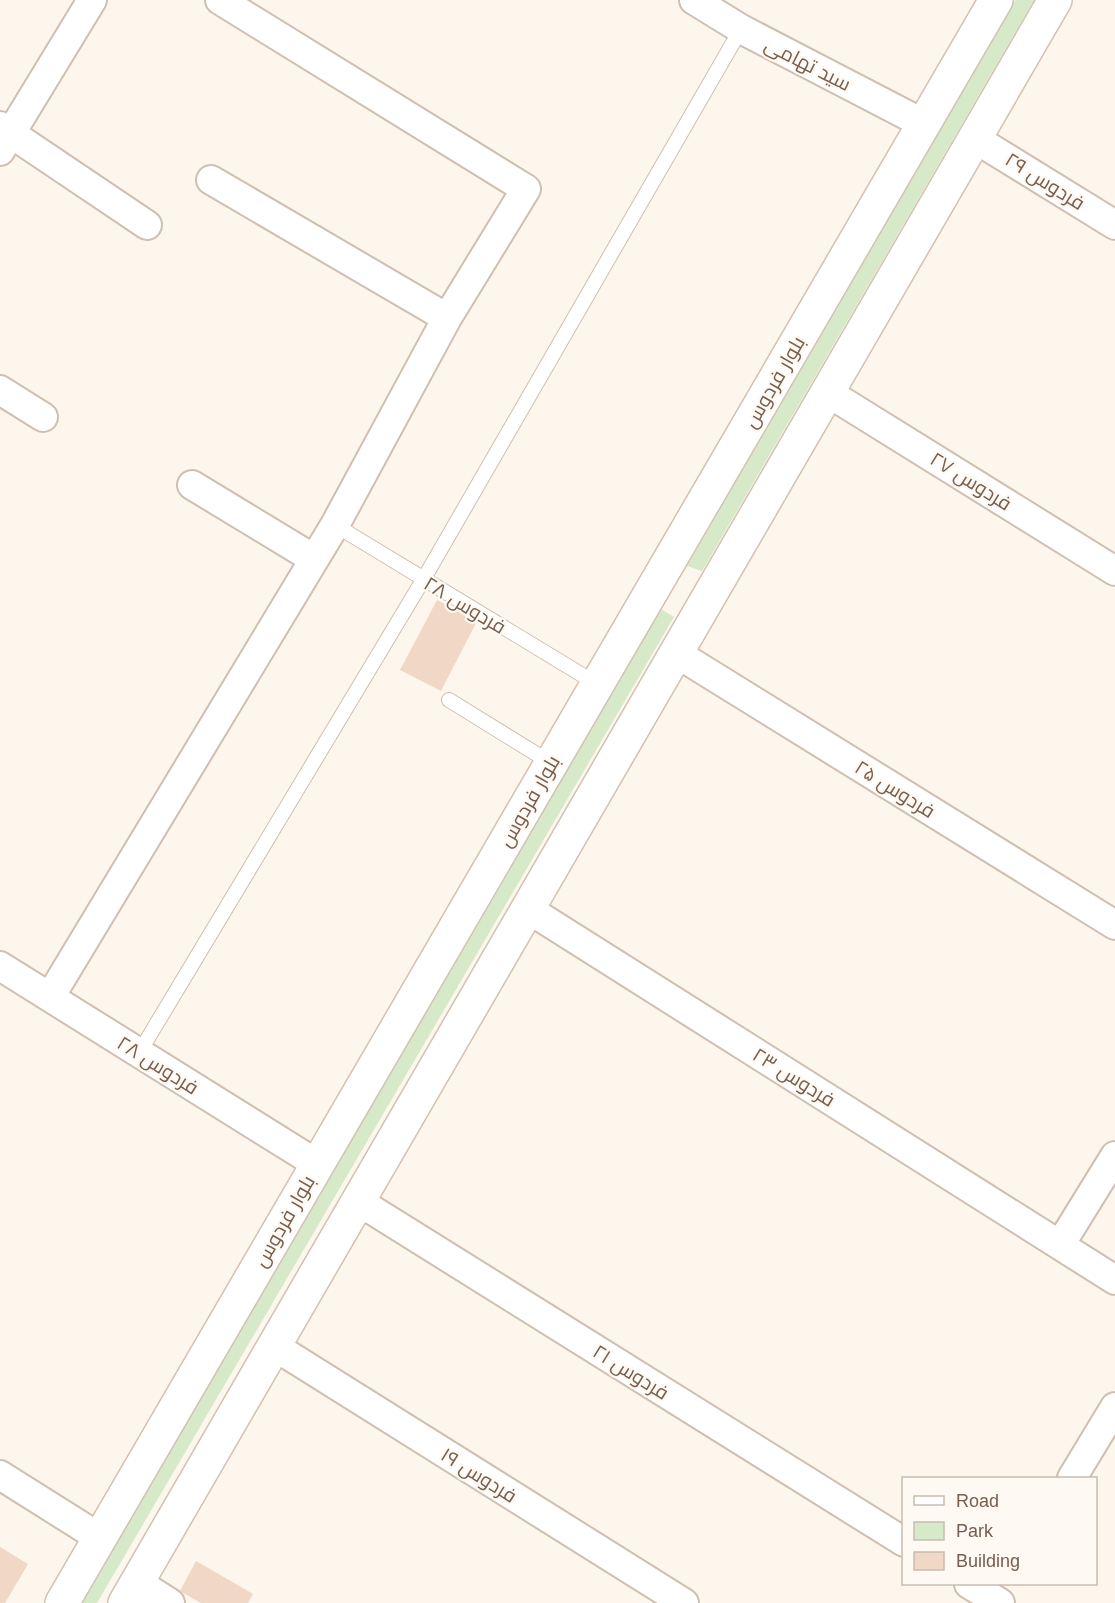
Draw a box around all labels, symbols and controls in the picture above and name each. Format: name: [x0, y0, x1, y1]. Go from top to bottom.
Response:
street label: سید تهامی: [760, 33, 855, 97]
street label: فردوس ۲۹: [1000, 148, 1089, 216]
street label: بلوار فردوس: [739, 332, 811, 433]
street label: فردوس ۲۷: [925, 447, 1016, 516]
street label: فردوس ۲۸: [419, 572, 510, 640]
street label: بلوار فردوس: [494, 751, 566, 852]
street label: فردوس ۲۵: [850, 756, 939, 824]
street label: فردوس ۲۸: [112, 1031, 203, 1100]
street label: فردوس ۲۳: [748, 1043, 839, 1113]
street label: بلوار فردوس: [249, 1171, 321, 1272]
street label: فردوس ۲۱: [588, 1340, 673, 1406]
street label: فردوس ۱۹: [436, 1443, 521, 1509]
legend: [902, 1477, 1097, 1585]
text: Road: [956, 1491, 999, 1511]
text: Park: [956, 1521, 994, 1541]
text: Building: [956, 1551, 1020, 1571]

